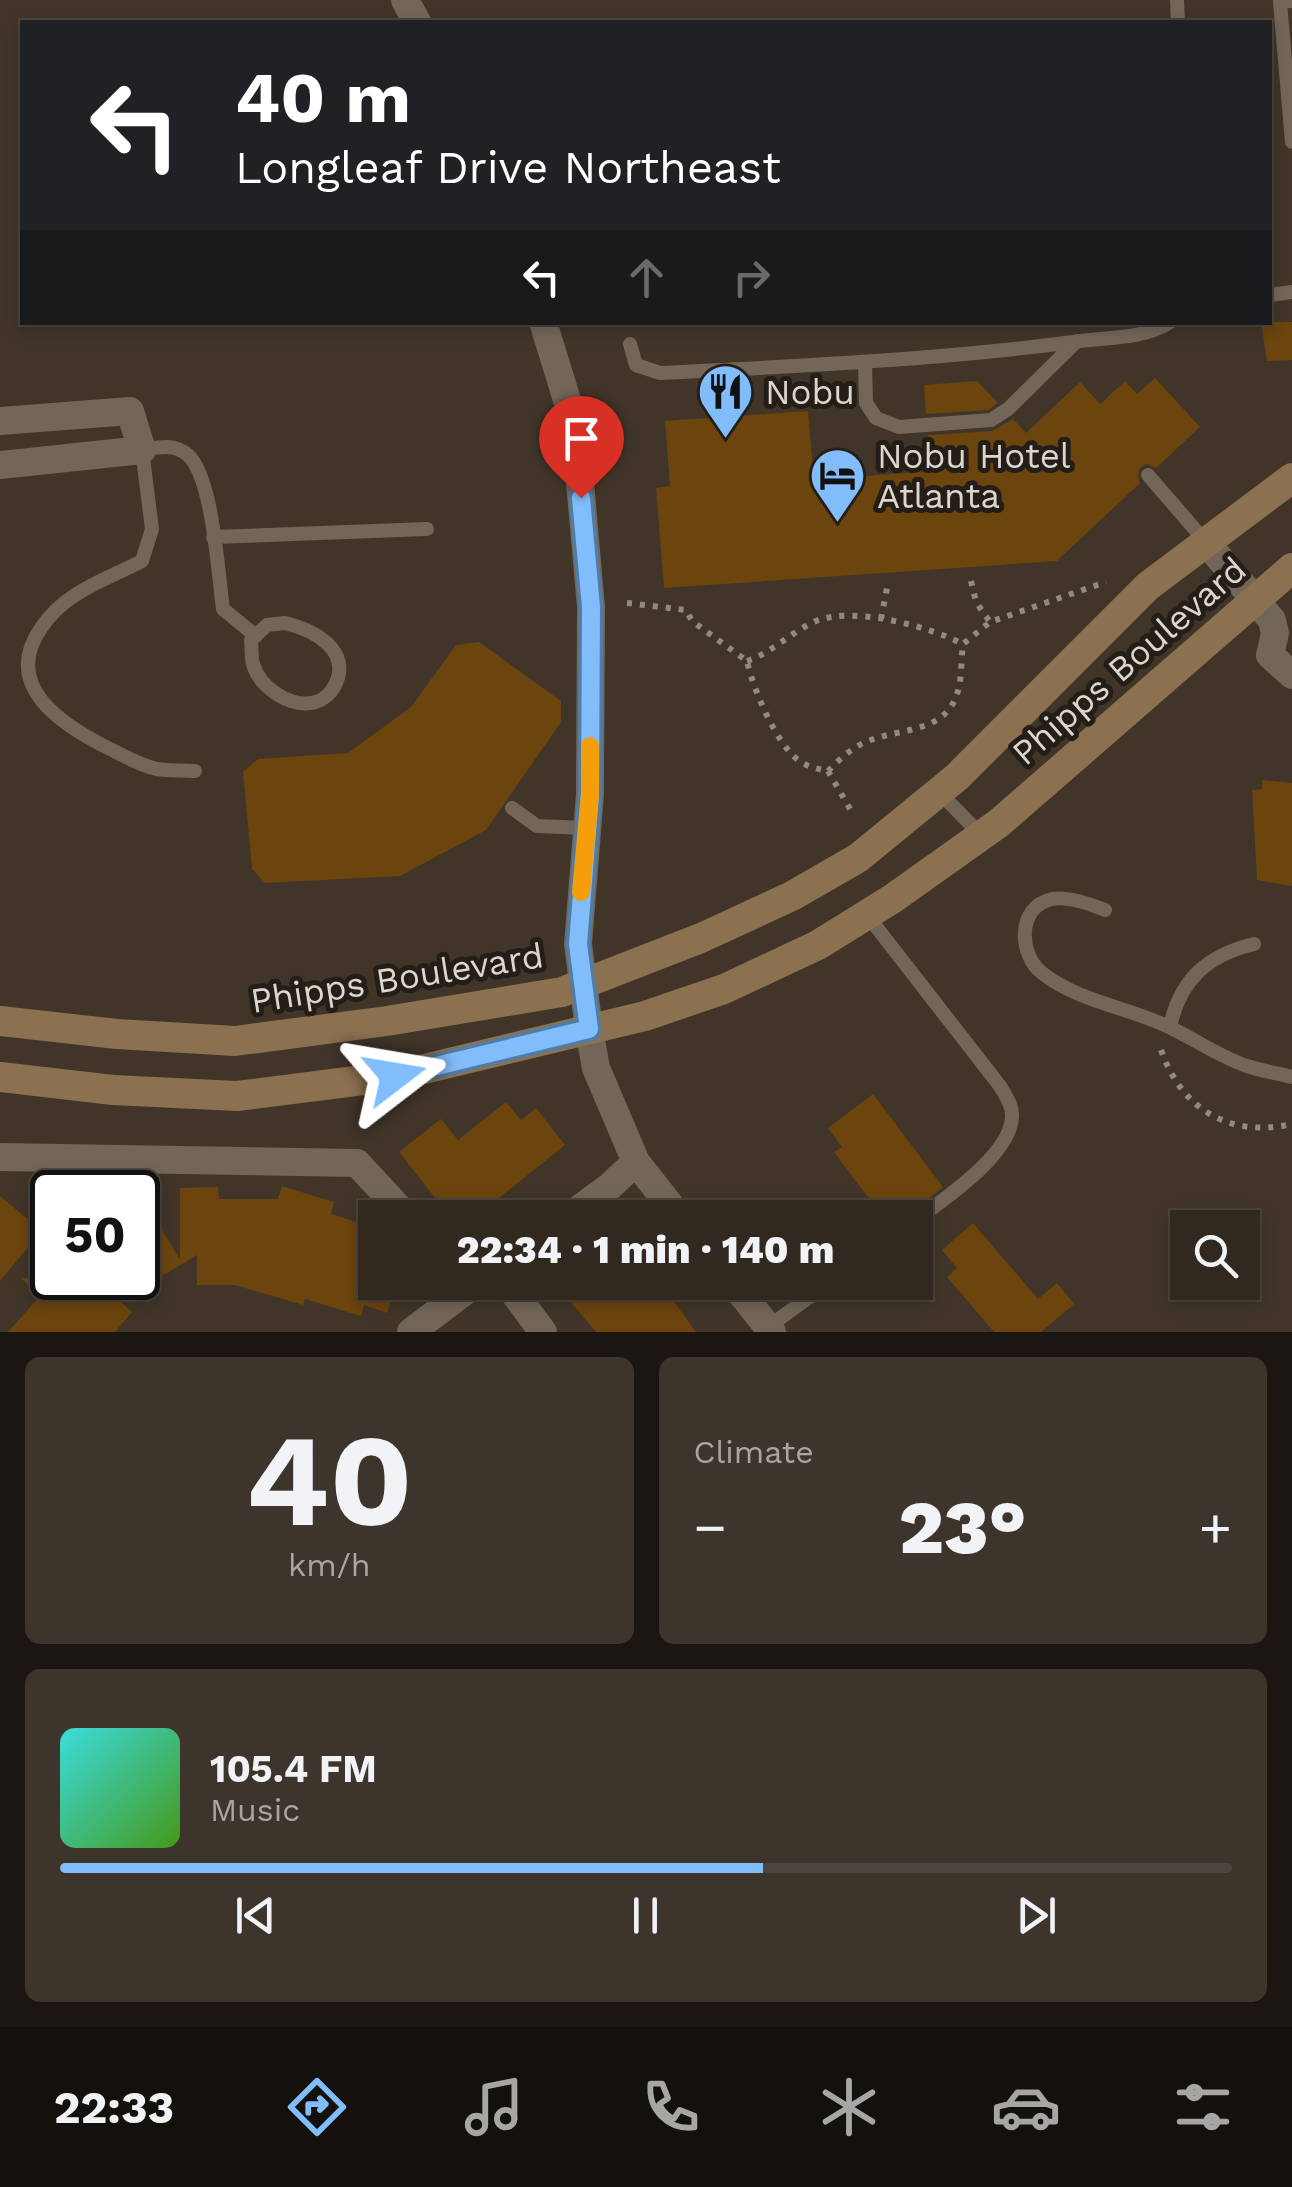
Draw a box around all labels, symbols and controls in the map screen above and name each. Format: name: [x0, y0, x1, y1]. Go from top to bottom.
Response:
text: 40 m: [235, 57, 411, 139]
icon: left: [70, 60, 200, 190]
text: Longleaf Drive Northeast: [235, 141, 781, 194]
icon: left: [514, 250, 569, 305]
icon: ahead: [619, 250, 674, 305]
icon: right: [724, 250, 779, 305]
restaurant icon: Nobu: [696, 362, 756, 441]
place label: Nobu: [765, 371, 855, 413]
pin: [539, 396, 624, 499]
icon: arrive: [554, 411, 609, 466]
place label: Nobu Hotel Atlanta: [877, 435, 1071, 517]
hotel icon: Nobu Hotel Atlanta: [808, 446, 868, 525]
street label: Phipps Boulevard: [1004, 548, 1254, 774]
street label: Phipps Boulevard: [248, 934, 546, 1022]
position arrow: [343, 1024, 447, 1128]
speed limit sign: 50: [30, 1170, 160, 1300]
map controls: [1170, 1210, 1260, 1300]
button: search: [1170, 1210, 1260, 1300]
text: 22:34 · 1 min · 140 m: [457, 1228, 834, 1272]
text: 40: [245, 1404, 413, 1557]
text: Climate: [694, 1433, 814, 1471]
text: 23°: [899, 1483, 1027, 1571]
text: −: [694, 1495, 727, 1559]
text: +: [1199, 1495, 1232, 1559]
text: km/h: [288, 1546, 370, 1584]
text: 105.4 FM: [210, 1747, 377, 1791]
text: Music: [210, 1791, 300, 1829]
icon: previous: [228, 1888, 283, 1943]
icon: pause: [618, 1888, 673, 1943]
icon: next: [1009, 1888, 1064, 1943]
icon: directions: [282, 2072, 352, 2142]
icon: music: [459, 2072, 529, 2142]
icon: phone: [636, 2072, 706, 2142]
icon: climate: [814, 2072, 884, 2142]
icon: car: [991, 2072, 1061, 2142]
icon: filters: [1168, 2072, 1238, 2142]
text: 22:33: [54, 2081, 174, 2134]

